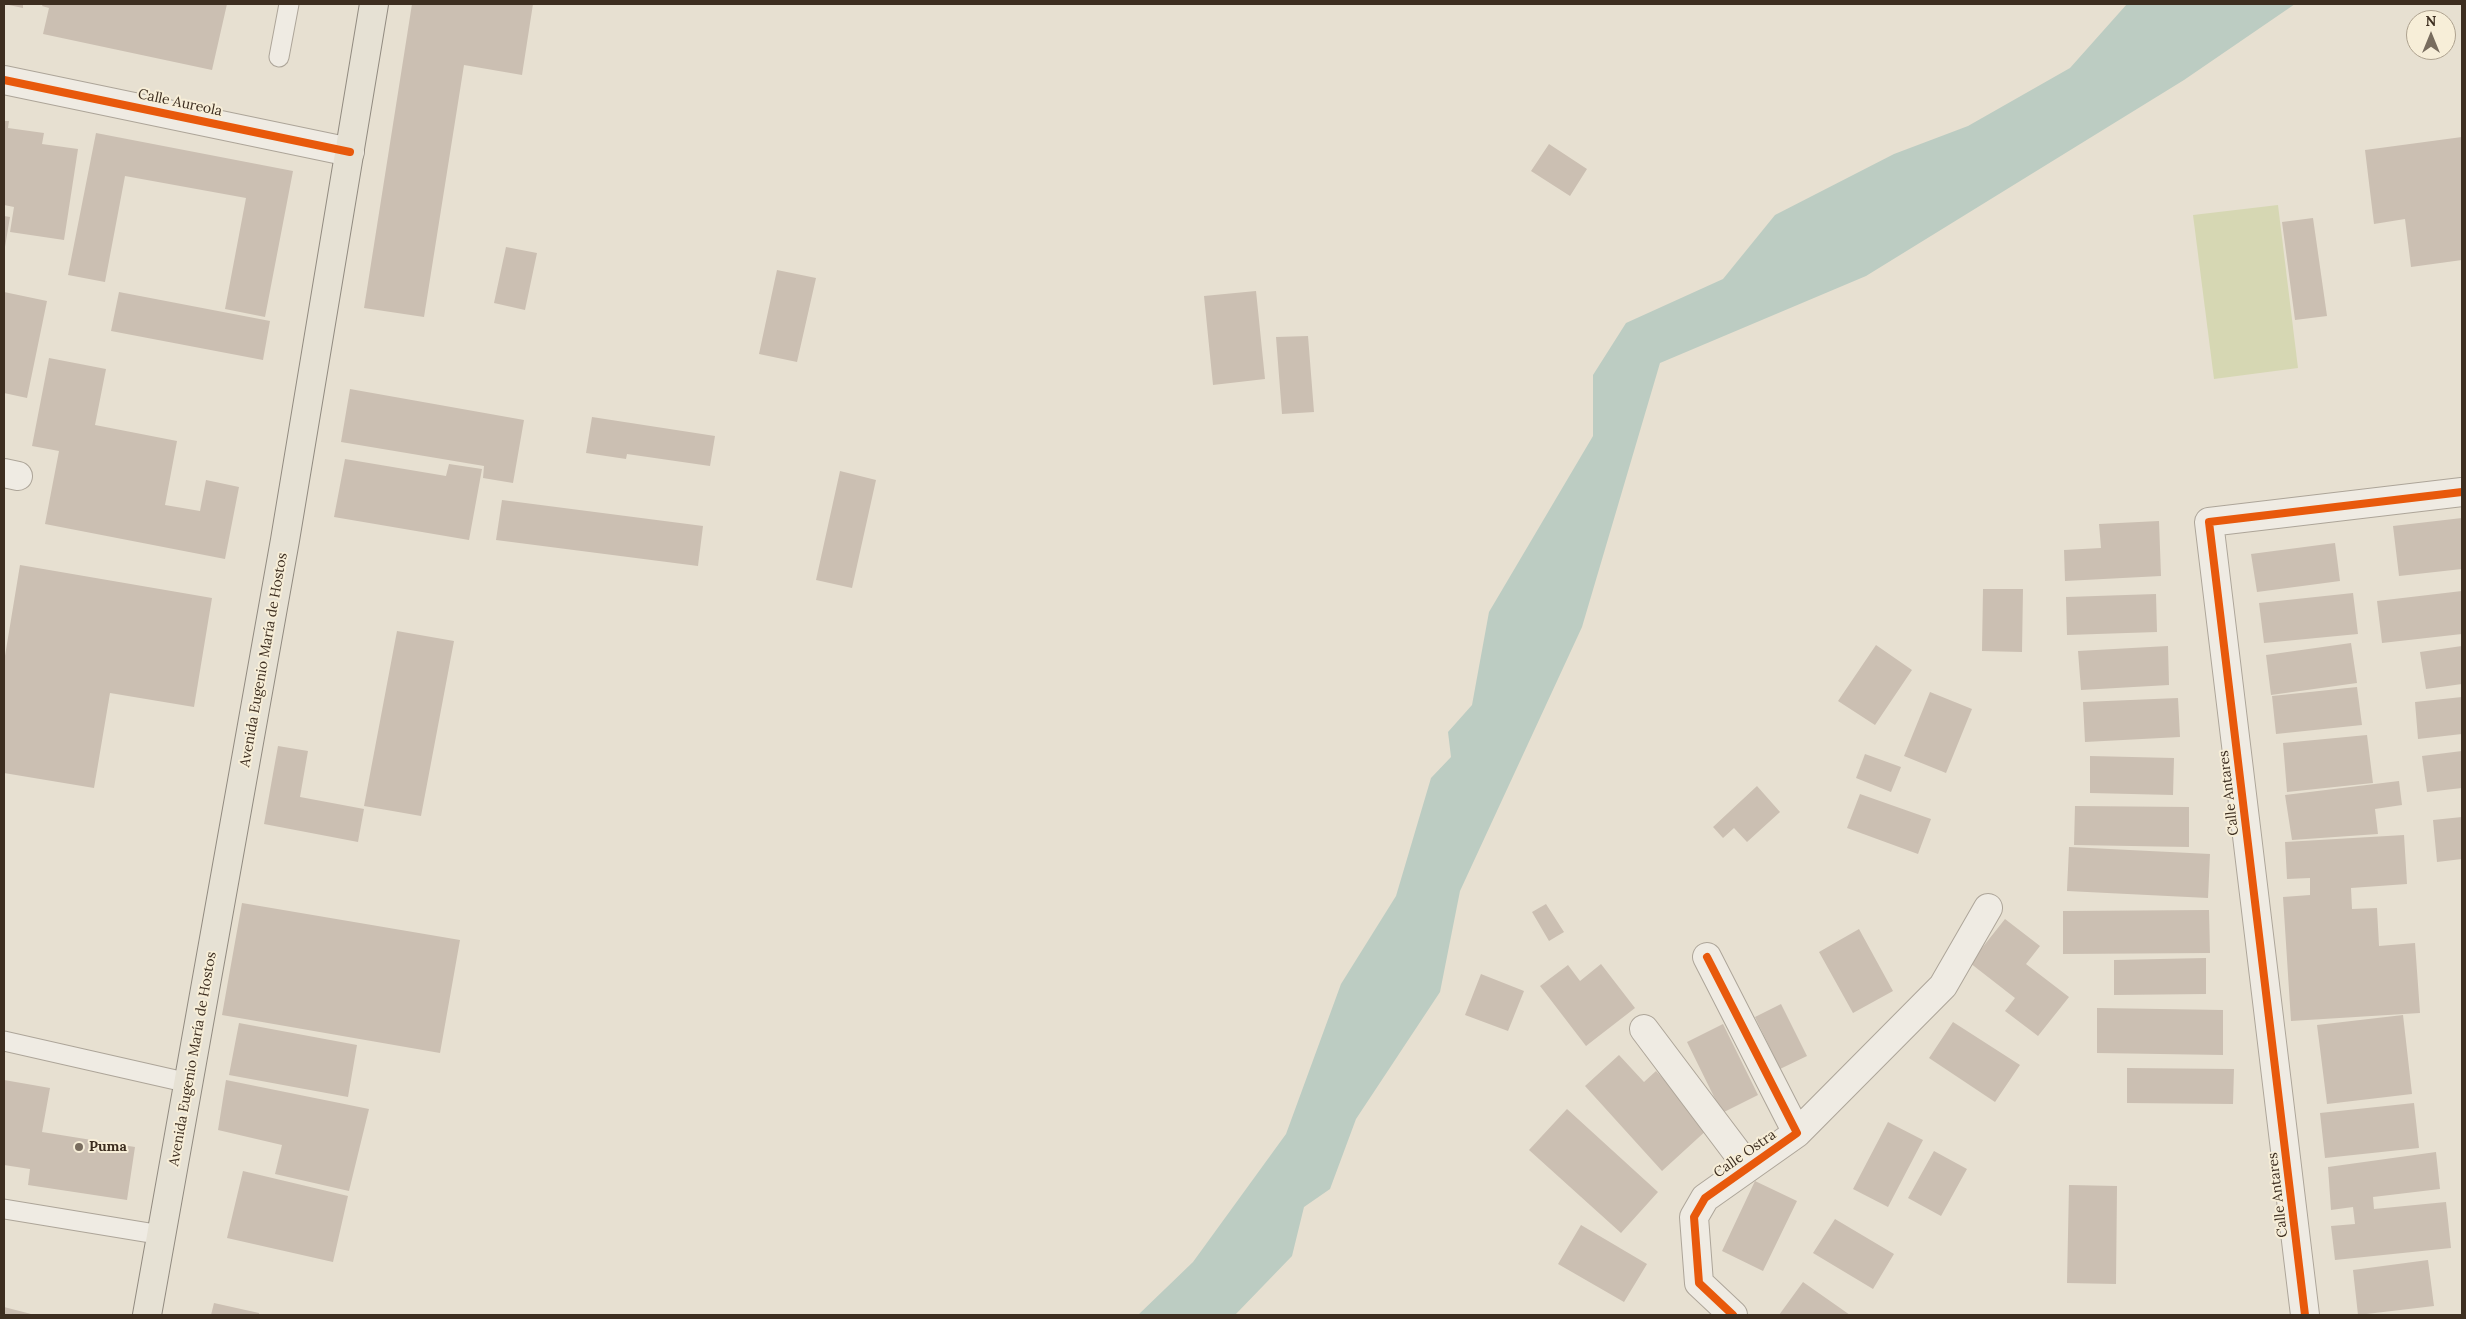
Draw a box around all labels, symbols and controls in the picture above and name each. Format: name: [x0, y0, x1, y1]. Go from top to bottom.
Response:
north arrow: [2406, 10, 2456, 60]
text: N: [2426, 12, 2436, 30]
street label: Calle Aureola: [136, 86, 224, 120]
street label: Avenida Eugenio María de Hostos: [237, 552, 291, 768]
street label: Calle Antares: [2215, 749, 2243, 837]
street label: Avenida Eugenio María de Hostos: [166, 951, 220, 1167]
street label: Calle Ostra: [1711, 1126, 1779, 1182]
place label: Puma: [89, 1139, 127, 1155]
marker: Puma: [73, 1141, 85, 1153]
street label: Calle Antares: [2264, 1151, 2292, 1239]

